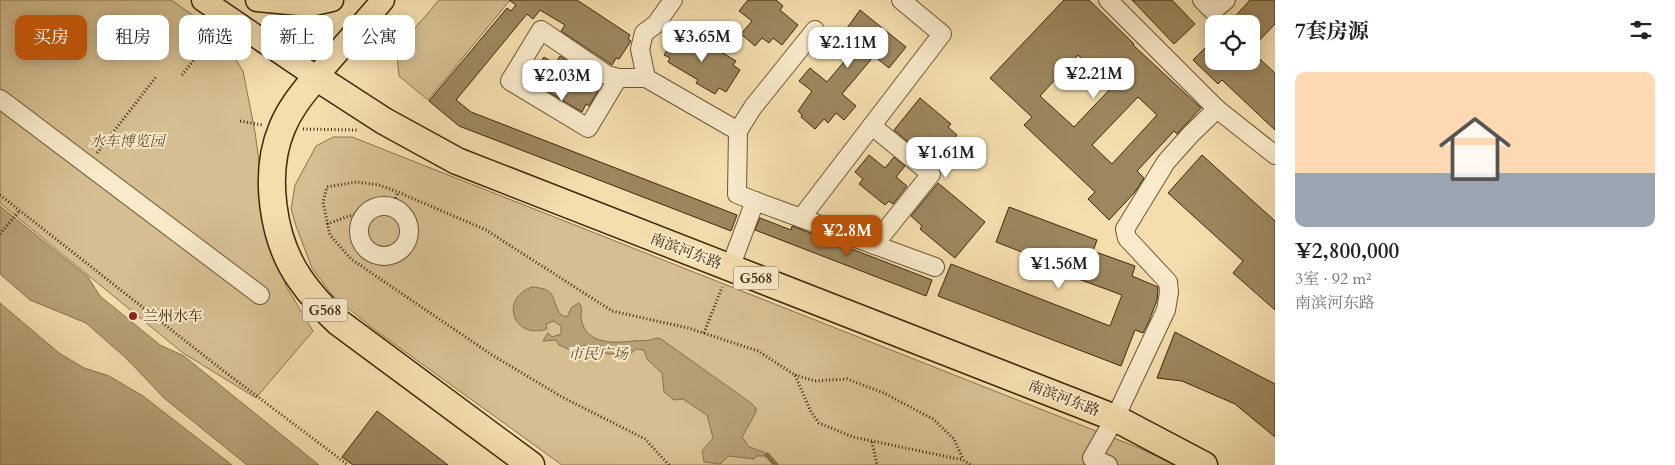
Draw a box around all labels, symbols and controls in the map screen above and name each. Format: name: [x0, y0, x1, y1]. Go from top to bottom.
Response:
chip: 买房: [15, 15, 87, 60]
chip: 租房: [97, 15, 169, 60]
chip: 筛选: [179, 15, 251, 60]
chip: 新上: [261, 15, 333, 60]
chip: 公寓: [343, 15, 415, 60]
map controls: [1205, 15, 1260, 70]
button: locate: [1205, 15, 1260, 70]
icon: filters: [1627, 16, 1655, 44]
text: 7套房源: [1295, 17, 1369, 46]
pin: ¥3.65M: [661, 20, 743, 63]
text: ¥3.65M: [673, 26, 731, 48]
pin: ¥2.11M: [807, 27, 889, 69]
text: ¥2.11M: [819, 32, 877, 54]
pin: ¥2.21M: [1053, 58, 1135, 100]
pin: ¥2.03M: [521, 59, 603, 102]
text: ¥2.21M: [1065, 63, 1123, 85]
text: ¥2.03M: [533, 65, 591, 87]
icon: home: [1430, 104, 1520, 194]
park label: 水车博览园: [89, 131, 166, 151]
pin: ¥1.61M: [905, 136, 987, 179]
text: ¥1.61M: [917, 142, 975, 164]
pin: ¥2.8M: [812, 214, 882, 257]
text: ¥2.8M: [822, 220, 872, 242]
street label: 南滨河东路: [647, 228, 725, 274]
text: ¥2,800,000: [1295, 237, 1399, 266]
pin: ¥1.56M: [1018, 248, 1100, 290]
text: ¥1.56M: [1030, 253, 1088, 275]
road number: G568: [734, 266, 778, 290]
text: 3室 · 92 m²: [1295, 268, 1371, 290]
text: 南滨河东路: [1295, 292, 1375, 314]
road number: G568: [302, 298, 348, 322]
place label: 兰州水车: [143, 306, 203, 326]
marker: 兰州水车: [127, 310, 139, 322]
park label: 市民广场: [568, 344, 630, 364]
street label: 南滨河东路: [1025, 375, 1103, 421]

